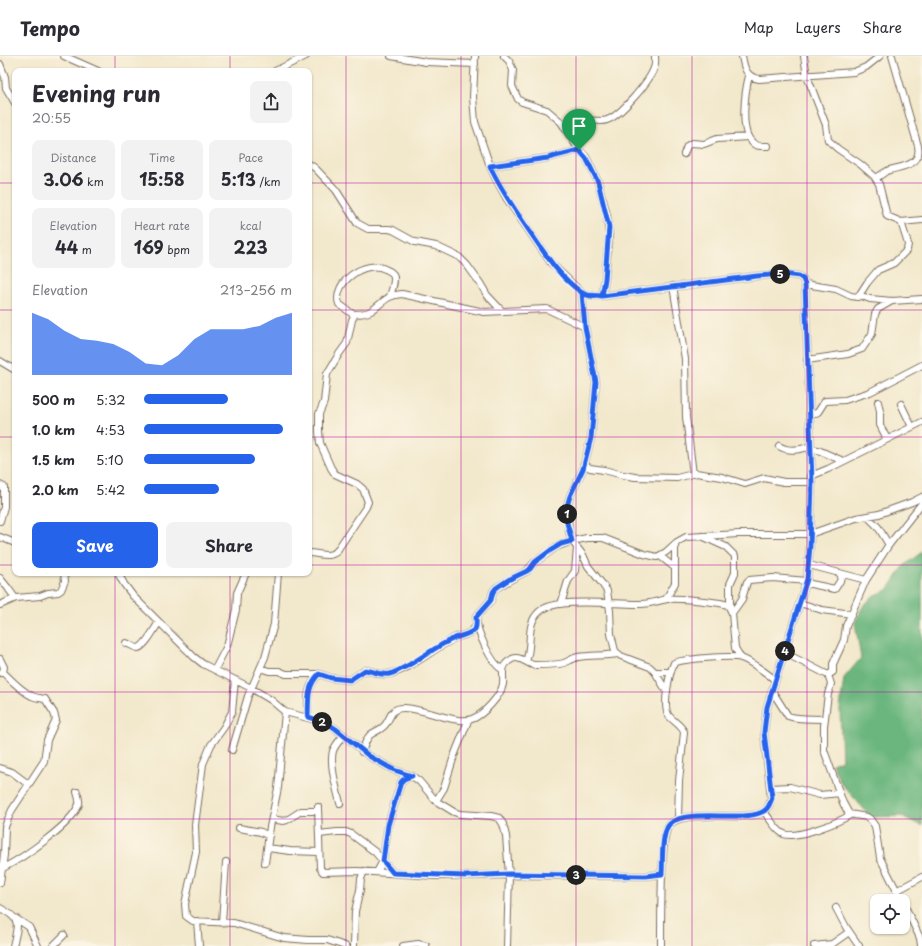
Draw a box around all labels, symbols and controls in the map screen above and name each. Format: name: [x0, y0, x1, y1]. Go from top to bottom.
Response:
text: Tempo: [20, 14, 80, 42]
text: Map: [744, 17, 774, 38]
text: Layers: [796, 17, 841, 38]
text: Share: [863, 17, 902, 38]
text: Evening run: [32, 76, 161, 109]
button: share: [250, 81, 292, 123]
text: 20:55: [32, 108, 71, 127]
pin: [562, 109, 596, 150]
icon: arrive: [568, 115, 590, 137]
text: Distance: [50, 149, 96, 166]
text: Time: [149, 149, 175, 166]
text: Pace: [238, 149, 263, 166]
text: 3.06: [43, 166, 84, 192]
text: 15:58: [139, 166, 185, 192]
text: 5:13: [221, 166, 256, 192]
text: km: [84, 173, 104, 190]
text: /km: [256, 173, 281, 190]
text: Elevation: [50, 217, 97, 234]
text: Heart rate: [134, 217, 190, 234]
text: kcal: [240, 217, 262, 234]
text: 44: [55, 234, 78, 260]
text: 169: [134, 234, 164, 260]
text: 223: [234, 234, 268, 260]
text: m: [78, 241, 92, 258]
text: bpm: [164, 241, 190, 258]
pin: 5: [770, 264, 790, 284]
text: 5: [776, 265, 784, 282]
text: Elevation: [32, 280, 88, 299]
text: 213–256 m: [220, 280, 292, 299]
text: 500 m: [32, 390, 75, 409]
text: 5:32: [96, 390, 126, 409]
text: 1.0 km: [32, 420, 75, 439]
text: 4:53: [96, 420, 125, 439]
text: 1.5 km: [32, 450, 75, 469]
text: 5:10: [96, 450, 123, 469]
text: 2.0 km: [32, 480, 79, 499]
text: 5:42: [96, 480, 125, 499]
pin: 1: [557, 504, 577, 524]
text: 1: [564, 505, 570, 522]
button: Save: [32, 522, 158, 568]
button: Share: [166, 522, 292, 568]
pin: 4: [775, 641, 795, 661]
text: 4: [781, 642, 789, 659]
pin: 2: [312, 712, 332, 732]
text: 2: [318, 713, 326, 730]
pin: 3: [566, 865, 586, 885]
text: 3: [572, 866, 580, 883]
map controls: [870, 894, 910, 934]
button: locate: [870, 894, 910, 934]

